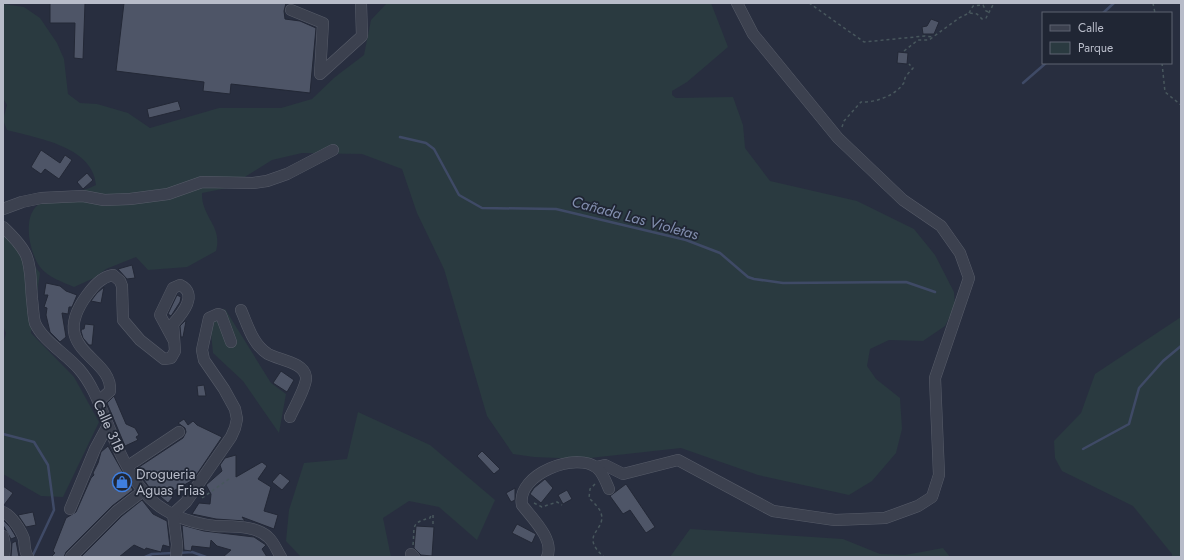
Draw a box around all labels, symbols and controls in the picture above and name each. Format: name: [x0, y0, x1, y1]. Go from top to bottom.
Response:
legend: [1042, 12, 1172, 64]
text: Calle: [1078, 19, 1104, 37]
text: Parque: [1078, 39, 1113, 57]
water label: Cañada Las Violetas: [569, 191, 701, 246]
street label: Calle 31B: [88, 396, 130, 456]
place label: Drogueria Aguas Frias: [136, 464, 205, 500]
shop icon: Drogueria Aguas Frias: [111, 471, 133, 493]

